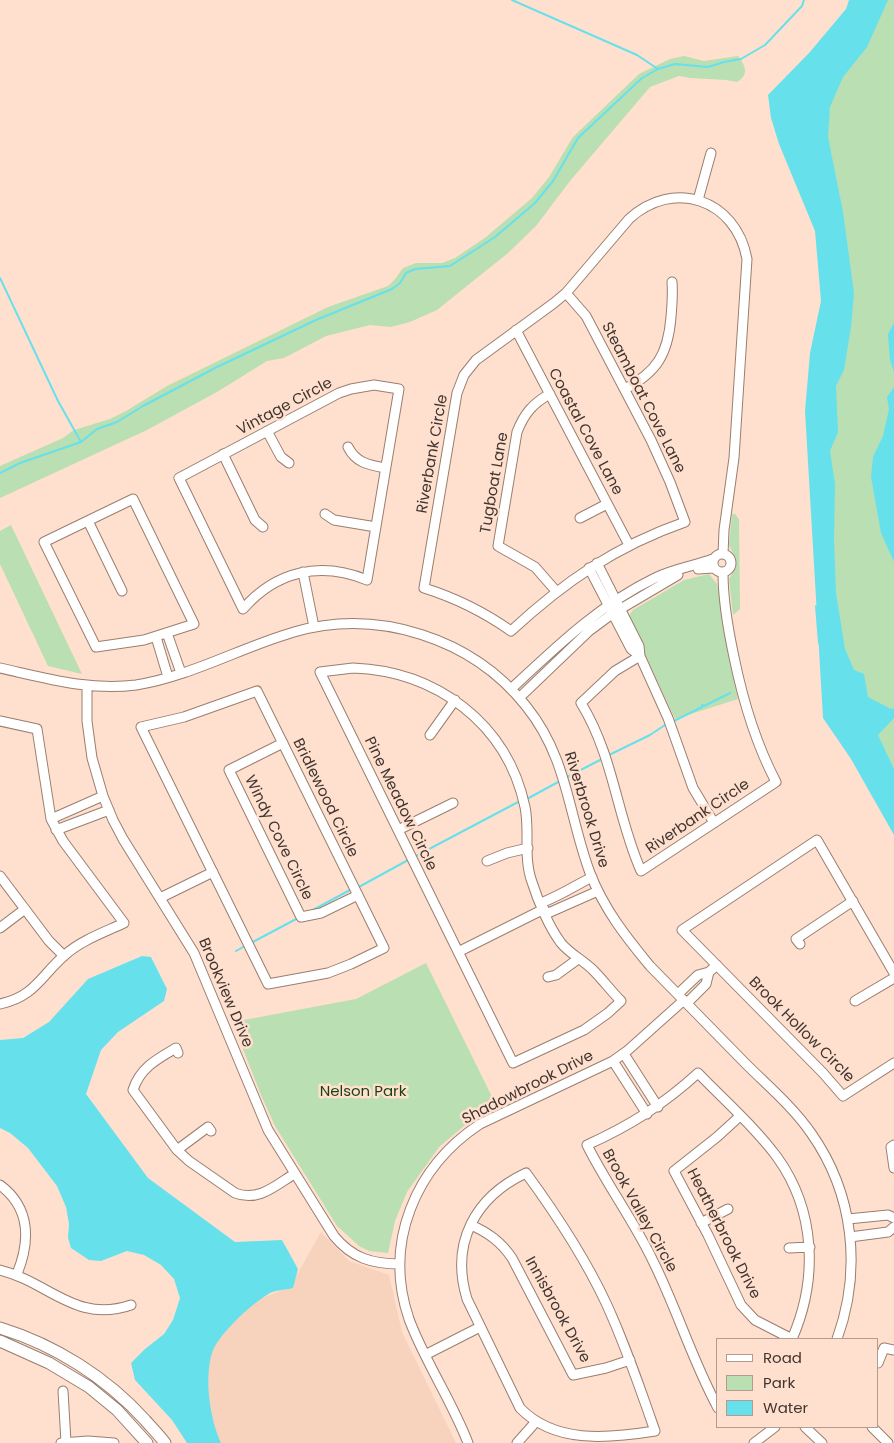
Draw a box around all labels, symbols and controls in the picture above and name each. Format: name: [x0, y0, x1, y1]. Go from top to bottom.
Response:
street label: Steamboat Cove Lane: [597, 320, 689, 476]
street label: Coastal Cove Lane: [544, 366, 626, 498]
street label: Vintage Circle: [234, 374, 336, 440]
street label: Riverbank Circle: [414, 393, 452, 515]
street label: Tugboat Lane: [477, 431, 513, 535]
street label: Pine Meadow Circle: [360, 734, 440, 874]
street label: Bridlewood Circle: [288, 736, 362, 860]
street label: Riverbrook Drive: [560, 750, 612, 870]
street label: Windy Cove Circle: [240, 773, 316, 903]
street label: Riverbank Circle: [643, 776, 753, 858]
street label: Brookview Drive: [194, 936, 256, 1050]
street label: Brook Hollow Circle: [744, 973, 858, 1087]
street label: Shadowbrook Drive: [459, 1047, 597, 1129]
park label: Nelson Park: [320, 1083, 406, 1101]
street label: Brook Valley Circle: [598, 1146, 680, 1276]
street label: Heatherbrook Drive: [682, 1166, 764, 1302]
street label: Innisbrook Drive: [520, 1254, 594, 1366]
legend: [716, 1338, 879, 1428]
text: Road: [763, 1347, 802, 1368]
text: Park: [763, 1372, 795, 1393]
text: Water: [763, 1397, 808, 1418]

